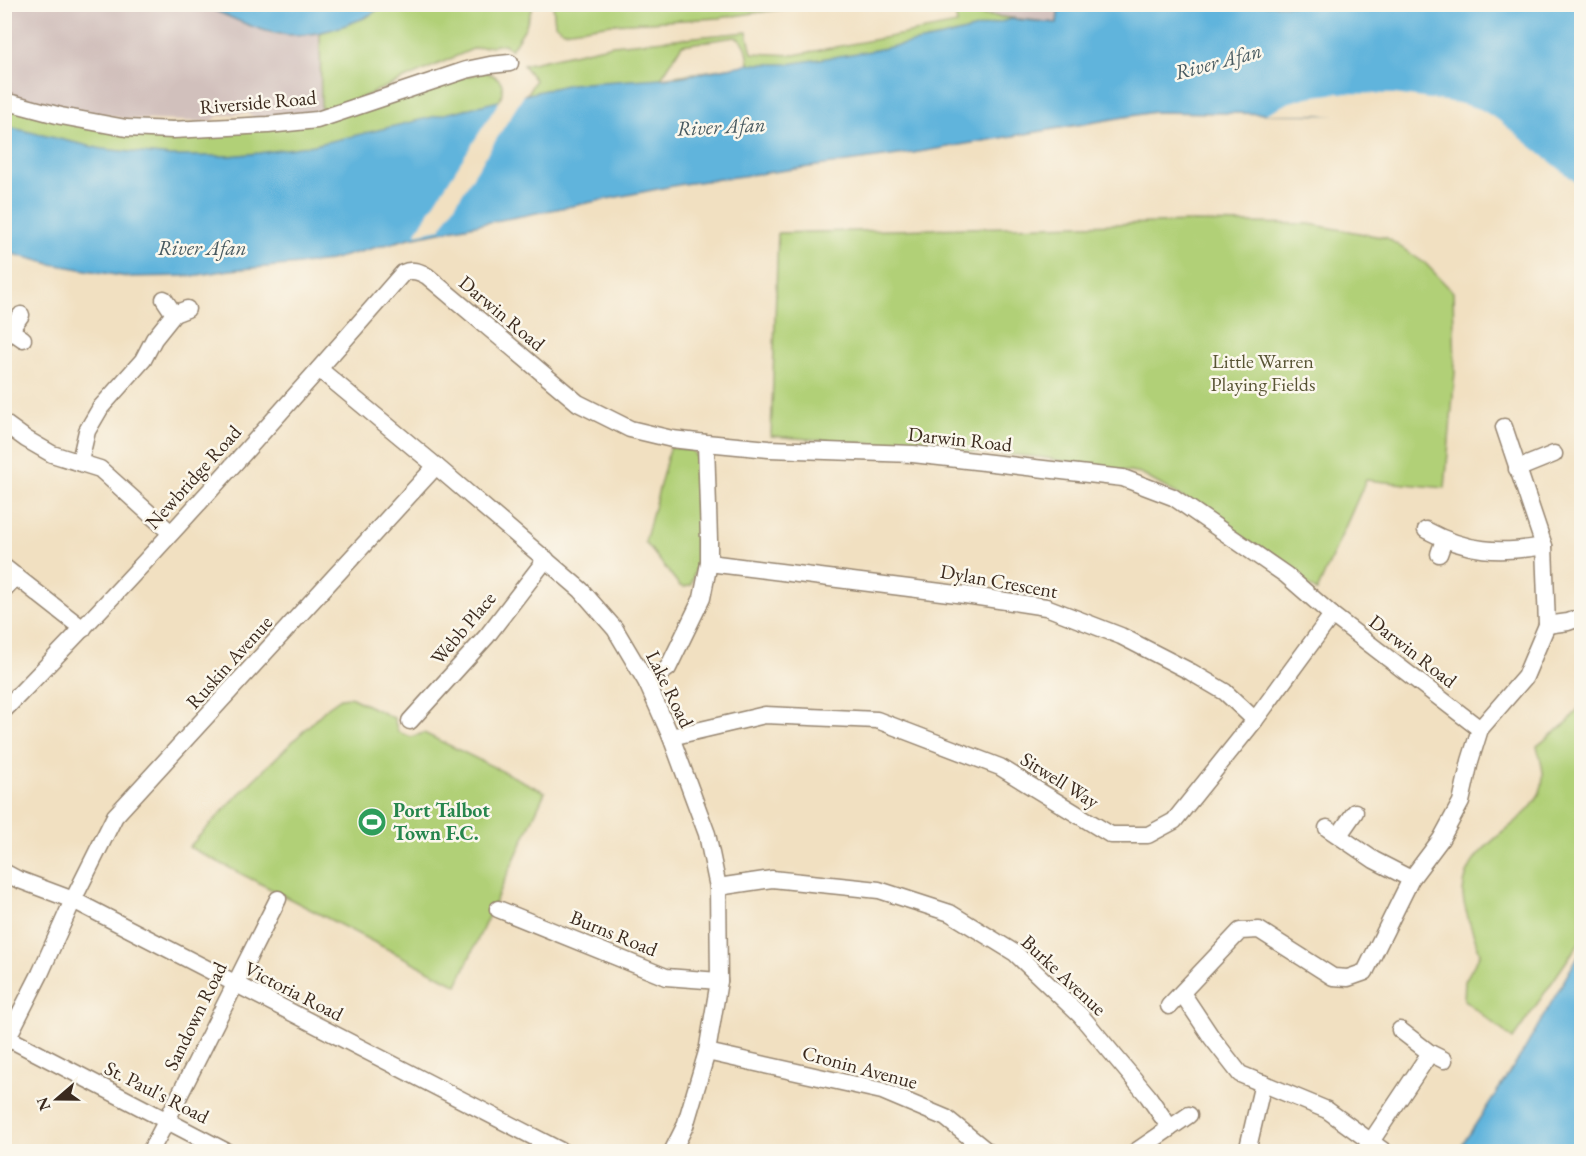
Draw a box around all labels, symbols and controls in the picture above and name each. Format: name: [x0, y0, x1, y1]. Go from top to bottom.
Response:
water label: River Afan: [1171, 36, 1265, 86]
street label: Riverside Road: [199, 84, 318, 120]
water label: River Afan: [676, 110, 766, 142]
water label: River Afan: [157, 234, 247, 261]
street label: Darwin Road: [454, 269, 551, 357]
park label: Little Warren Playing Fields: [1211, 348, 1315, 397]
street label: Newbridge Road: [139, 419, 247, 535]
street label: Darwin Road: [907, 421, 1014, 457]
street label: Dylan Crescent: [938, 558, 1060, 604]
street label: Webb Place: [425, 586, 501, 670]
street label: Ruskin Avenue: [180, 609, 278, 714]
street label: Darwin Road: [1364, 609, 1463, 694]
street label: Lake Road: [640, 646, 700, 733]
street label: Sitwell Way: [1016, 746, 1104, 814]
place label: Port Talbot Town F.C.: [393, 797, 490, 846]
sports icon: Port Talbot Town F.C.: [356, 806, 388, 838]
street label: Burns Road: [567, 904, 662, 963]
street label: Burke Avenue: [1016, 929, 1112, 1021]
street label: Victoria Road: [240, 955, 349, 1027]
street label: Sandown Road: [158, 957, 233, 1075]
street label: Cronin Avenue: [800, 1039, 921, 1095]
street label: St. Paul's Road: [100, 1055, 214, 1130]
north arrow: [27, 1069, 87, 1129]
text: N: [31, 1094, 55, 1114]

